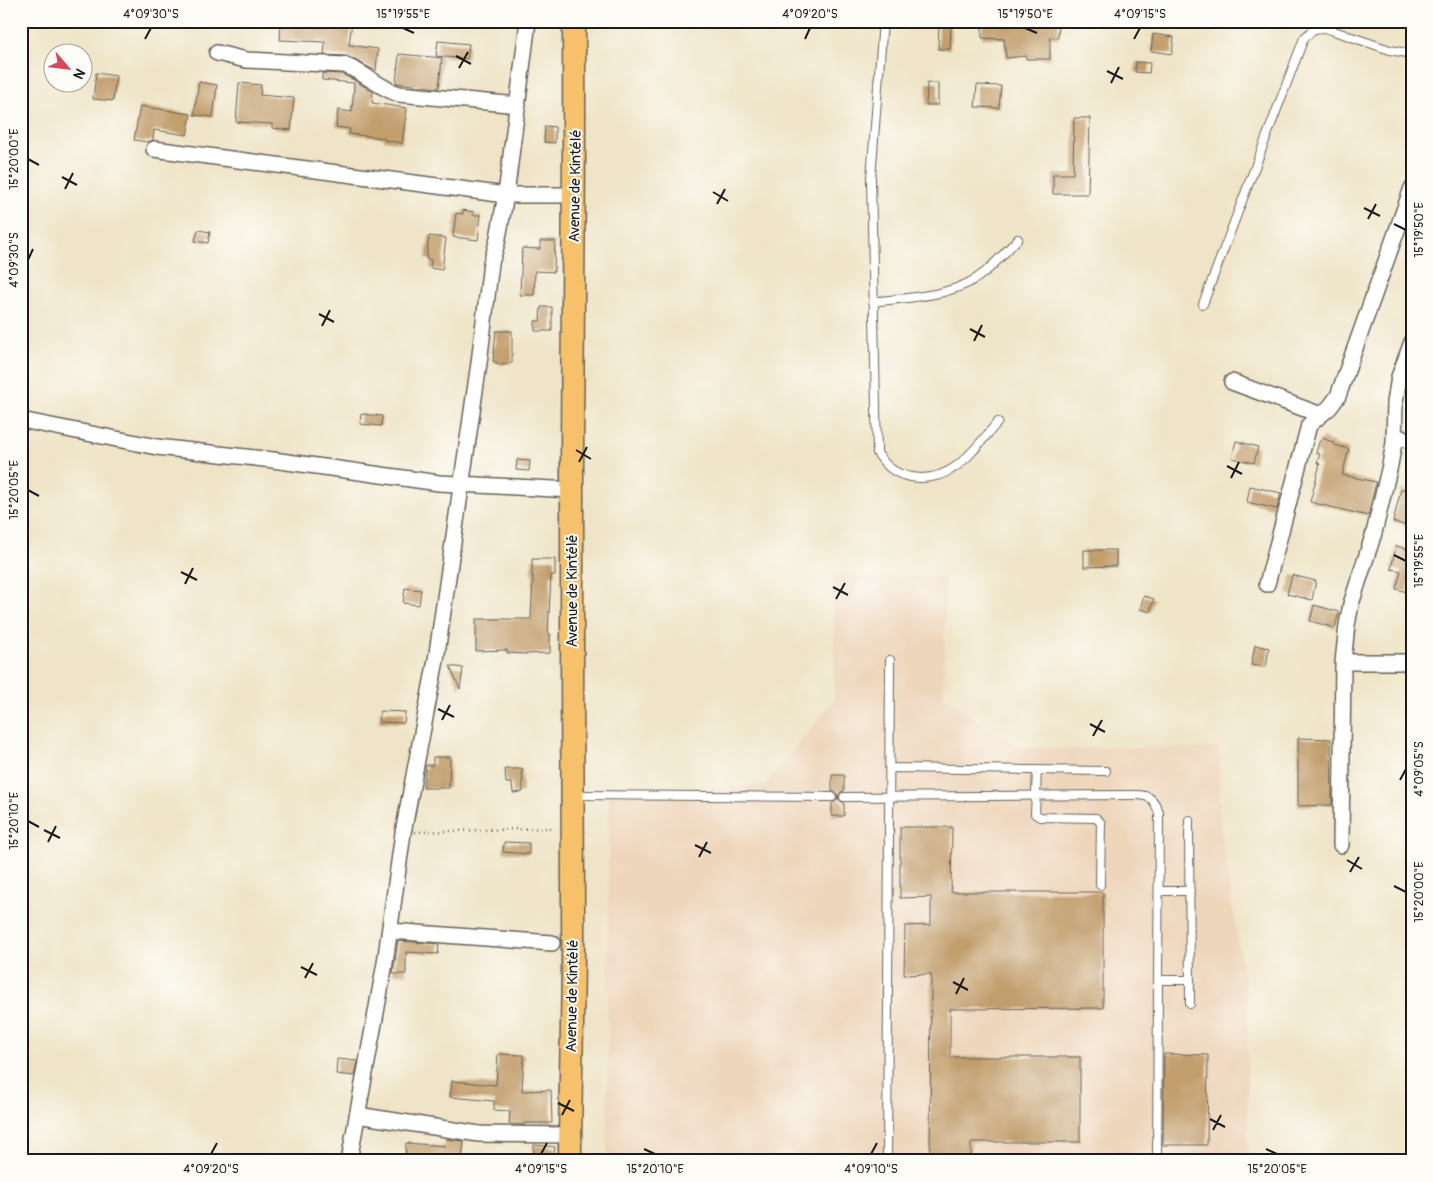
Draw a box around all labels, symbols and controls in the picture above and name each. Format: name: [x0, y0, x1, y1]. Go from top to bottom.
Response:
text: 4°09'30"S: [123, 7, 179, 22]
text: 15°19'55"E: [376, 7, 430, 22]
text: 4°09'20"S: [782, 7, 838, 22]
text: 15°19'50"E: [997, 7, 1053, 22]
text: 4°09'15"S: [1114, 7, 1166, 22]
north arrow: [42, 42, 92, 92]
text: N: [69, 66, 89, 82]
text: 15°20'00"E: [7, 128, 22, 190]
street label: Avenue de Kintélé: [565, 129, 586, 243]
text: 15°19'50"E: [1412, 202, 1427, 258]
text: 4°09'30"S: [7, 232, 22, 288]
text: 15°20'05"E: [7, 460, 22, 520]
street label: Avenue de Kintélé: [563, 534, 582, 648]
text: 15°19'55"E: [1412, 534, 1427, 588]
text: 4°09'05"S: [1412, 741, 1427, 797]
text: 15°20'10"E: [7, 792, 22, 850]
text: 15°20'00"E: [1412, 861, 1427, 923]
street label: Avenue de Kintélé: [562, 939, 583, 1053]
text: 4°09'20"S: [183, 1162, 239, 1177]
text: 4°09'15"S: [515, 1162, 567, 1177]
text: 15°20'10"E: [626, 1162, 684, 1177]
text: 4°09'10"S: [844, 1162, 898, 1177]
text: 15°20'05"E: [1247, 1162, 1307, 1177]

